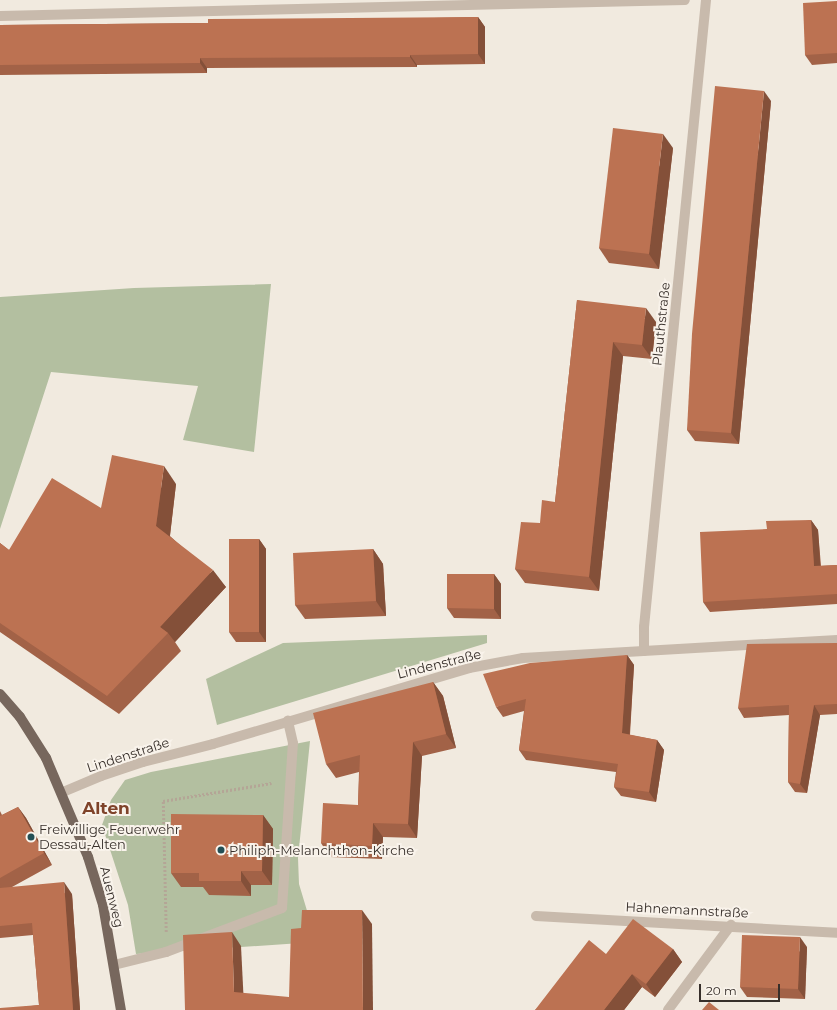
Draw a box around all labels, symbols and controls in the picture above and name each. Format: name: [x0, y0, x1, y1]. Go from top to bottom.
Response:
street label: Plauthstraße: [649, 282, 673, 366]
street label: Lindenstraße: [395, 646, 483, 682]
street label: Lindenstraße: [85, 734, 171, 776]
district label: Alten: [82, 799, 130, 819]
place label: Freiwillige Feuerwehr Dessau-Alten: [39, 822, 180, 853]
marker: Freiwillige Feuerwehr Dessau-Alten: [26, 832, 36, 842]
place label: Philiph-Melanchthon-Kirche: [229, 842, 414, 858]
marker: Philiph-Melanchthon-Kirche: [216, 845, 226, 855]
street label: Auenweg: [97, 865, 127, 929]
street label: Hahnemannstraße: [625, 899, 749, 921]
scale bar: [701, 976, 782, 1002]
text: 20 m: [706, 983, 737, 998]

